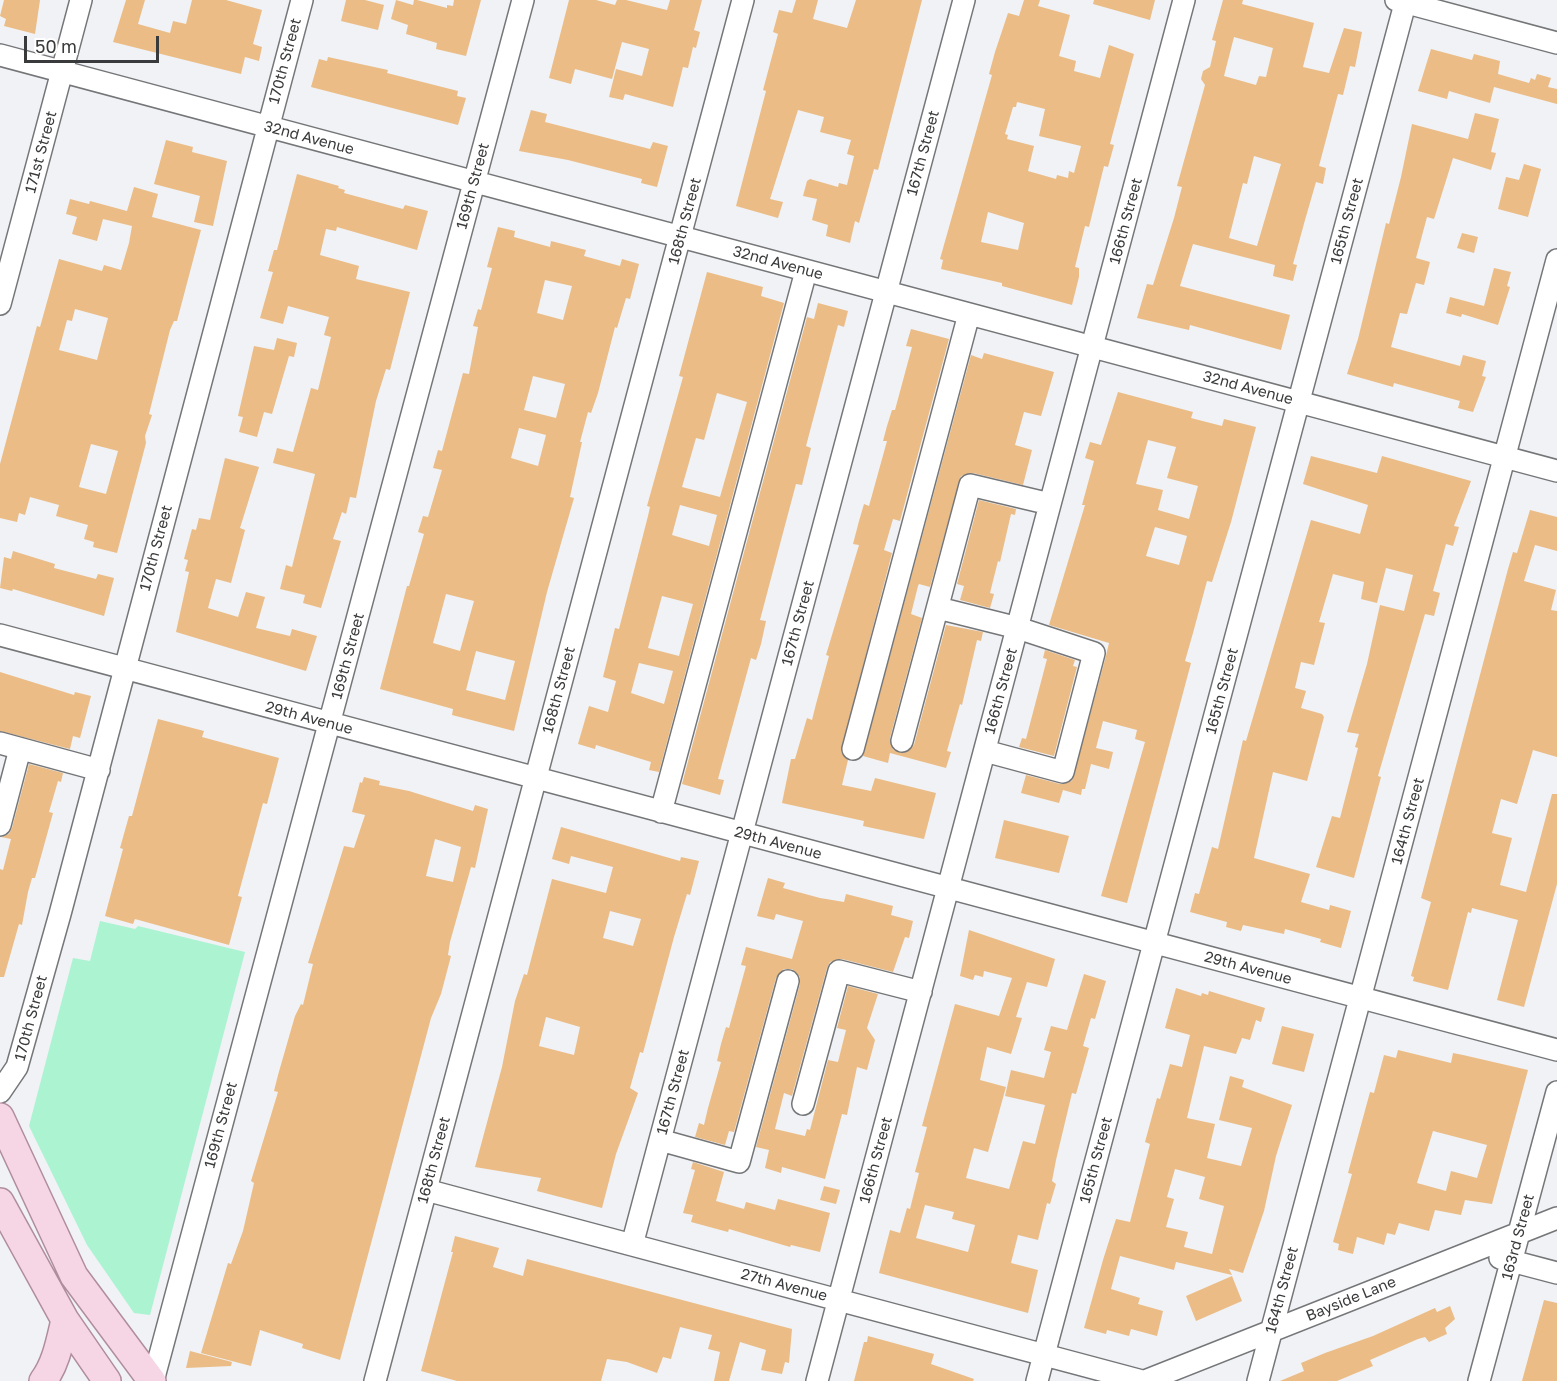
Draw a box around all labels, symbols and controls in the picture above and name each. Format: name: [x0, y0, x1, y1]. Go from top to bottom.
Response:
street label: 170th Street: [265, 16, 305, 106]
scale bar: [27, 24, 162, 62]
text: 50 m: [35, 35, 77, 57]
street label: 167th Street: [903, 108, 943, 198]
street label: 171st Street: [21, 109, 61, 195]
street label: 32nd Avenue: [262, 117, 356, 159]
street label: 169th Street: [453, 141, 493, 231]
street label: 168th Street: [665, 176, 705, 266]
street label: 166th Street: [1106, 176, 1146, 266]
street label: 165th Street: [1327, 176, 1367, 266]
street label: 32nd Avenue: [731, 242, 825, 284]
street label: 32nd Avenue: [1201, 367, 1295, 409]
street label: 170th Street: [136, 503, 176, 593]
street label: 167th Street: [778, 578, 818, 668]
street label: 169th Street: [328, 611, 368, 701]
street label: 168th Street: [539, 645, 579, 735]
street label: 166th Street: [981, 646, 1021, 736]
street label: 165th Street: [1202, 646, 1242, 736]
street label: 29th Avenue: [263, 698, 355, 738]
street label: 164th Street: [1388, 776, 1428, 866]
street label: 29th Avenue: [732, 823, 824, 863]
street label: 29th Avenue: [1202, 948, 1294, 988]
street label: 170th Street: [11, 973, 51, 1063]
street label: 167th Street: [653, 1047, 693, 1137]
street label: 169th Street: [201, 1080, 241, 1170]
street label: 168th Street: [414, 1115, 454, 1205]
street label: 166th Street: [856, 1115, 896, 1205]
street label: 165th Street: [1076, 1115, 1116, 1205]
street label: 163rd Street: [1498, 1192, 1538, 1282]
street label: 164th Street: [1262, 1245, 1302, 1335]
street label: 27th Avenue: [739, 1265, 829, 1305]
street label: Bayside Lane: [1303, 1273, 1399, 1325]

